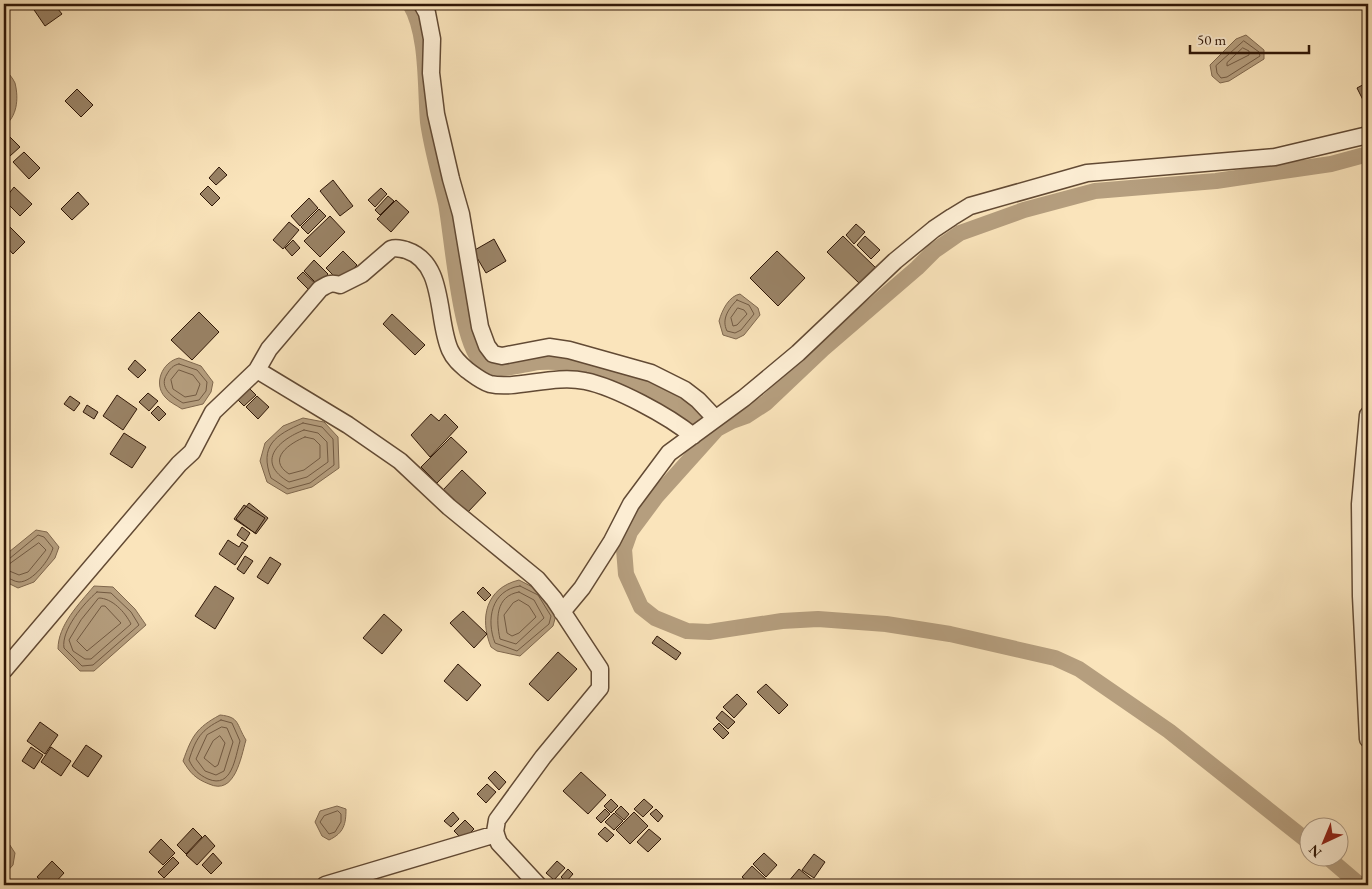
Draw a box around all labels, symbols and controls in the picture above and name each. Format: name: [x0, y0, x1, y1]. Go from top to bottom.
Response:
scale bar: [1190, 22, 1308, 54]
text: 50 m: [1197, 30, 1226, 49]
north arrow: [1300, 816, 1350, 866]
text: N: [1304, 840, 1325, 862]

